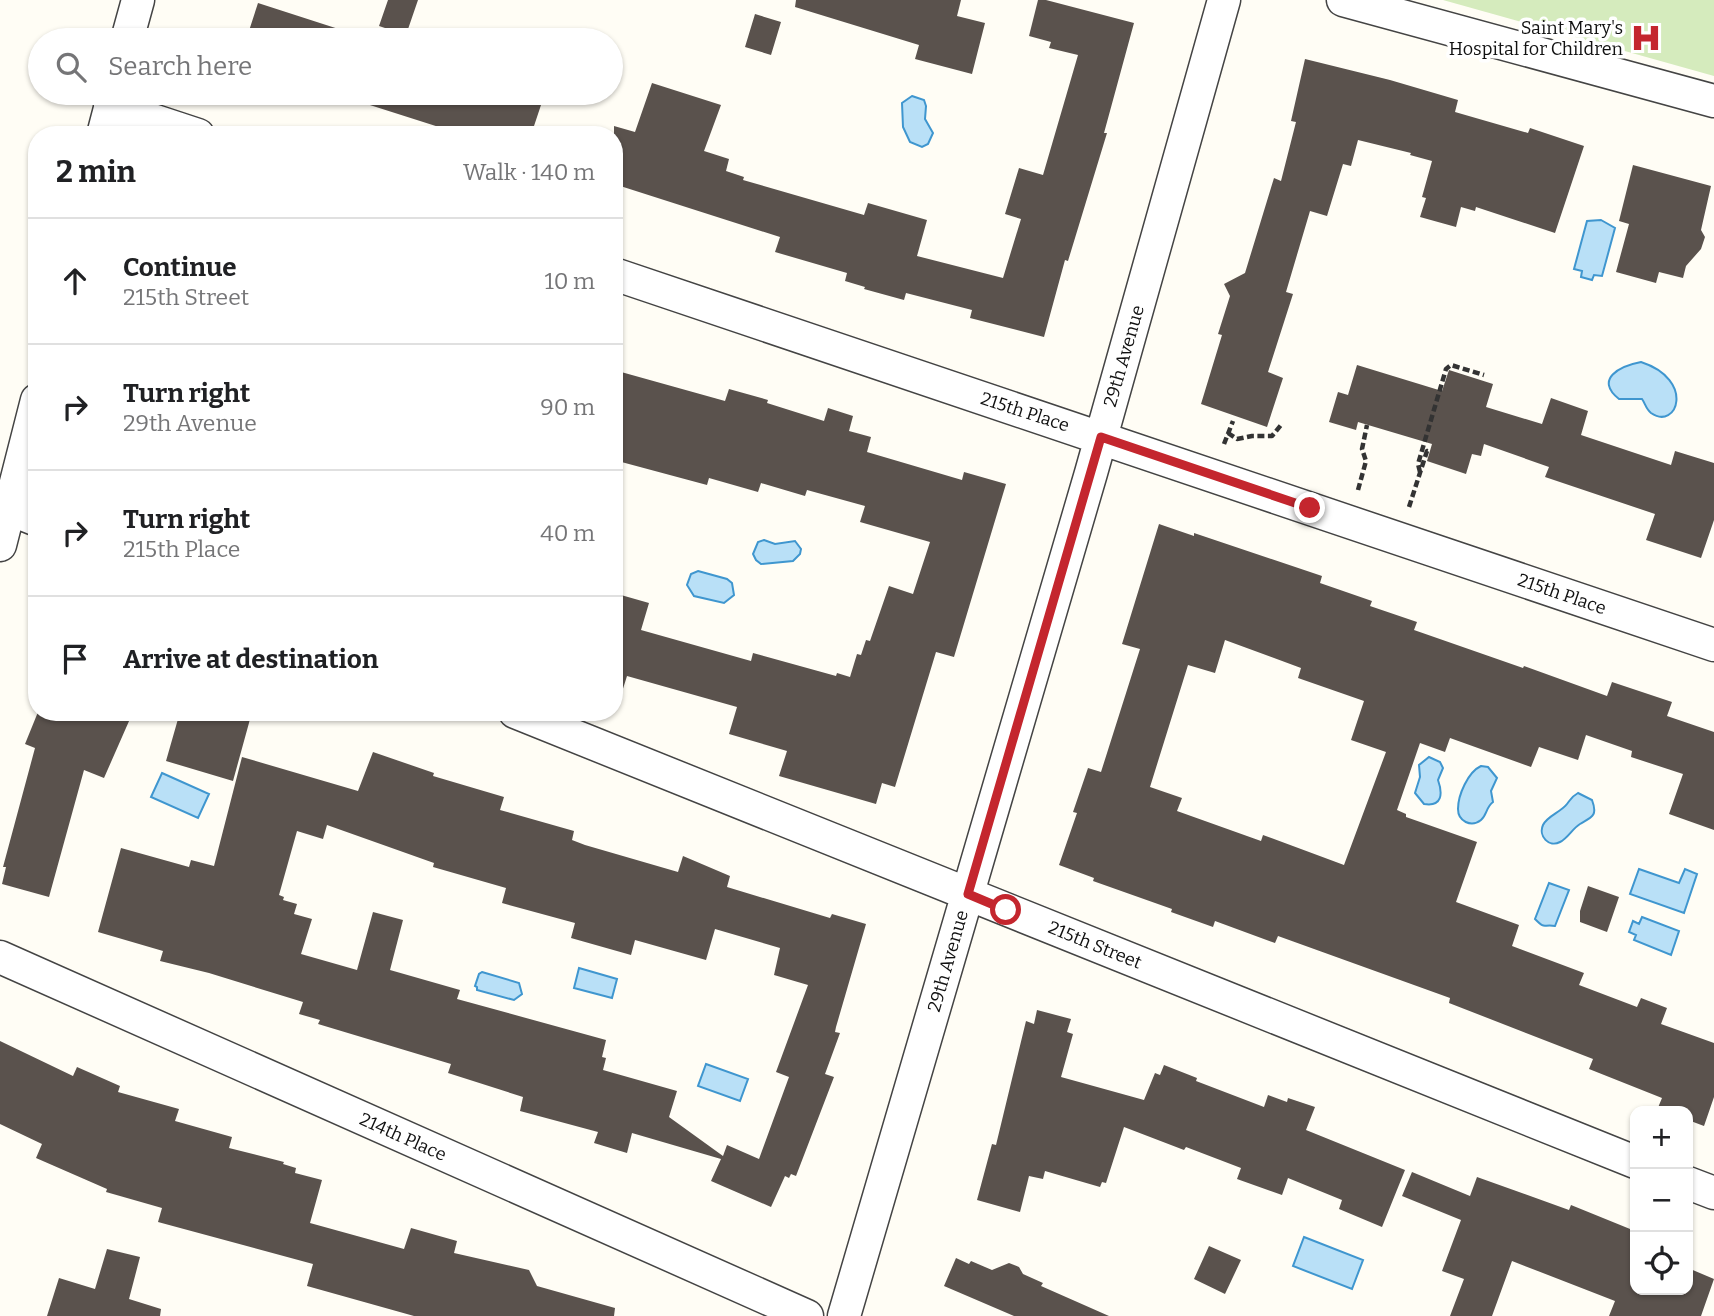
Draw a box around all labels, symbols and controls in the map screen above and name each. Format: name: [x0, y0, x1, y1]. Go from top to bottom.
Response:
place label: Saint Mary's Hospital for Children: [1449, 17, 1624, 60]
hospital icon: Saint Mary's Hospital for Children: [1629, 21, 1663, 55]
search box: [28, 28, 623, 105]
icon: search: [52, 48, 90, 86]
text: Search here: [108, 51, 252, 82]
text: 2 min: [56, 154, 136, 190]
text: Walk · 140 m: [463, 158, 595, 186]
text: Continue: [123, 252, 237, 283]
icon: ahead: [56, 262, 94, 300]
text: 10 m: [544, 267, 595, 295]
text: 215th Street: [123, 283, 249, 311]
street label: 29th Avenue: [1099, 303, 1149, 409]
text: Turn right: [123, 378, 250, 409]
street label: 215th Place: [978, 387, 1072, 437]
icon: right: [56, 388, 94, 426]
text: 90 m: [540, 393, 595, 421]
text: 29th Avenue: [123, 409, 257, 437]
route end: [1294, 492, 1325, 523]
text: Turn right: [123, 504, 250, 535]
icon: right: [56, 514, 94, 552]
text: 40 m: [540, 519, 595, 547]
text: 215th Place: [123, 535, 240, 563]
street label: 215th Place: [1515, 569, 1609, 619]
icon: arrive: [56, 640, 94, 678]
text: Arrive at destination: [123, 644, 378, 675]
route start: [990, 894, 1021, 925]
street label: 29th Avenue: [923, 908, 973, 1014]
street label: 215th Street: [1045, 916, 1145, 974]
map controls: [1630, 1106, 1693, 1295]
button: +: [1630, 1106, 1693, 1169]
street label: 214th Place: [356, 1108, 450, 1166]
button: −: [1630, 1169, 1693, 1232]
button: locate: [1630, 1232, 1693, 1295]

